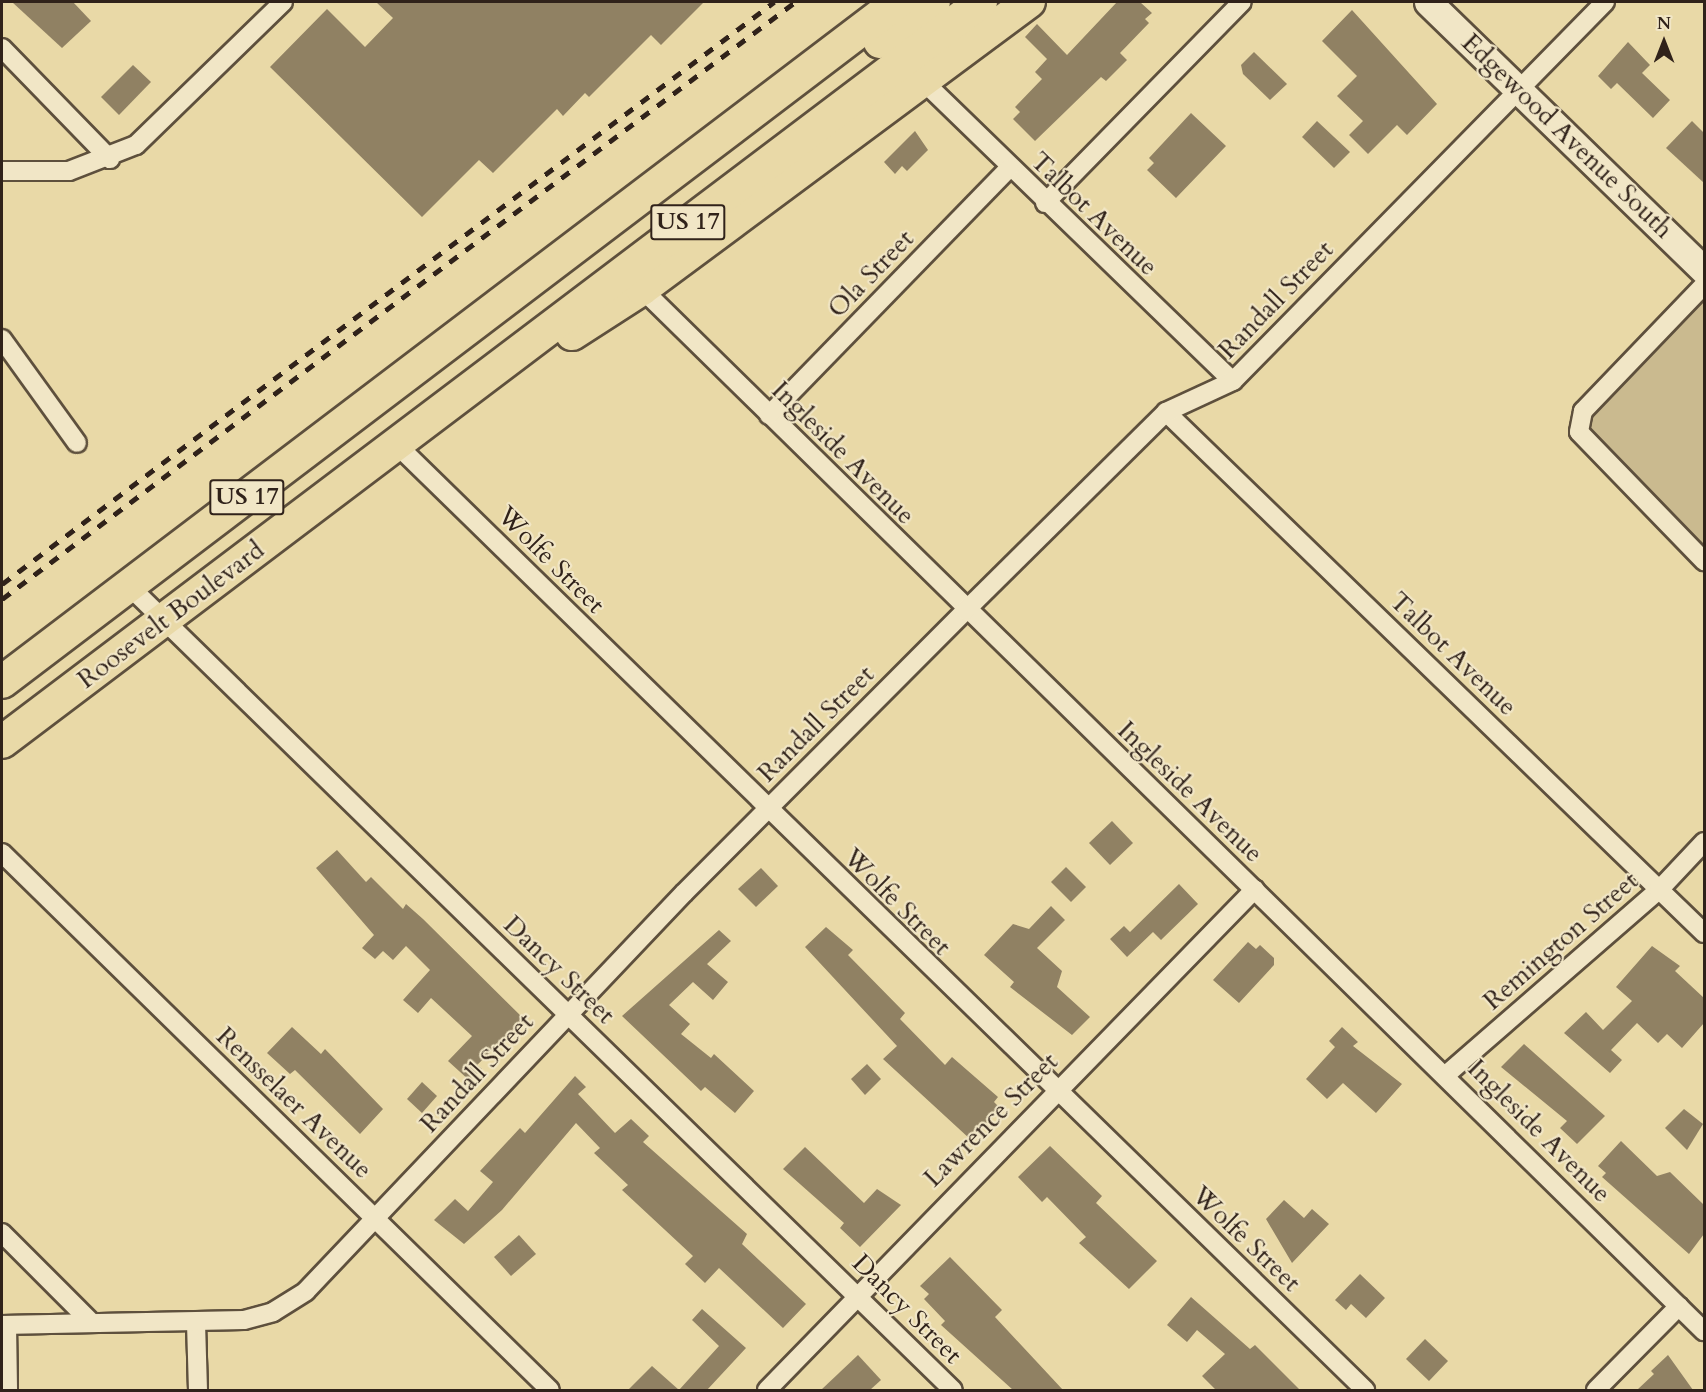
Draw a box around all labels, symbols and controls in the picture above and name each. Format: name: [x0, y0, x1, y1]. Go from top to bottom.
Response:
north arrow: [1634, 12, 1694, 72]
text: N: [1657, 13, 1671, 35]
street label: Edgewood Avenue South: [1455, 27, 1679, 245]
street label: Talbot Avenue: [1024, 146, 1164, 282]
road number: US 17: [649, 201, 727, 243]
street label: Ola Street: [822, 224, 920, 324]
street label: Randall Street: [1212, 235, 1340, 365]
street label: Ingleside Avenue: [765, 375, 921, 531]
road number: US 17: [208, 476, 286, 518]
street label: Wolfe Street: [491, 500, 611, 620]
street label: Roosevelt Boulevard: [72, 535, 270, 695]
street label: Talbot Avenue: [1383, 586, 1523, 722]
street label: Randall Street: [751, 659, 881, 789]
street label: Ingleside Avenue: [1111, 715, 1269, 869]
street label: Wolfe Street: [837, 842, 957, 962]
street label: Remington Street: [1477, 865, 1645, 1017]
street label: Dancy Street: [497, 909, 621, 1031]
street label: Randall Street: [414, 1007, 540, 1139]
street label: Rensselaer Avenue: [210, 1021, 378, 1185]
street label: Lawrence Street: [917, 1046, 1065, 1194]
street label: Ingleside Avenue: [1461, 1053, 1617, 1209]
street label: Wolfe Street: [1185, 1180, 1307, 1298]
street label: Dancy Street: [846, 1248, 968, 1370]

